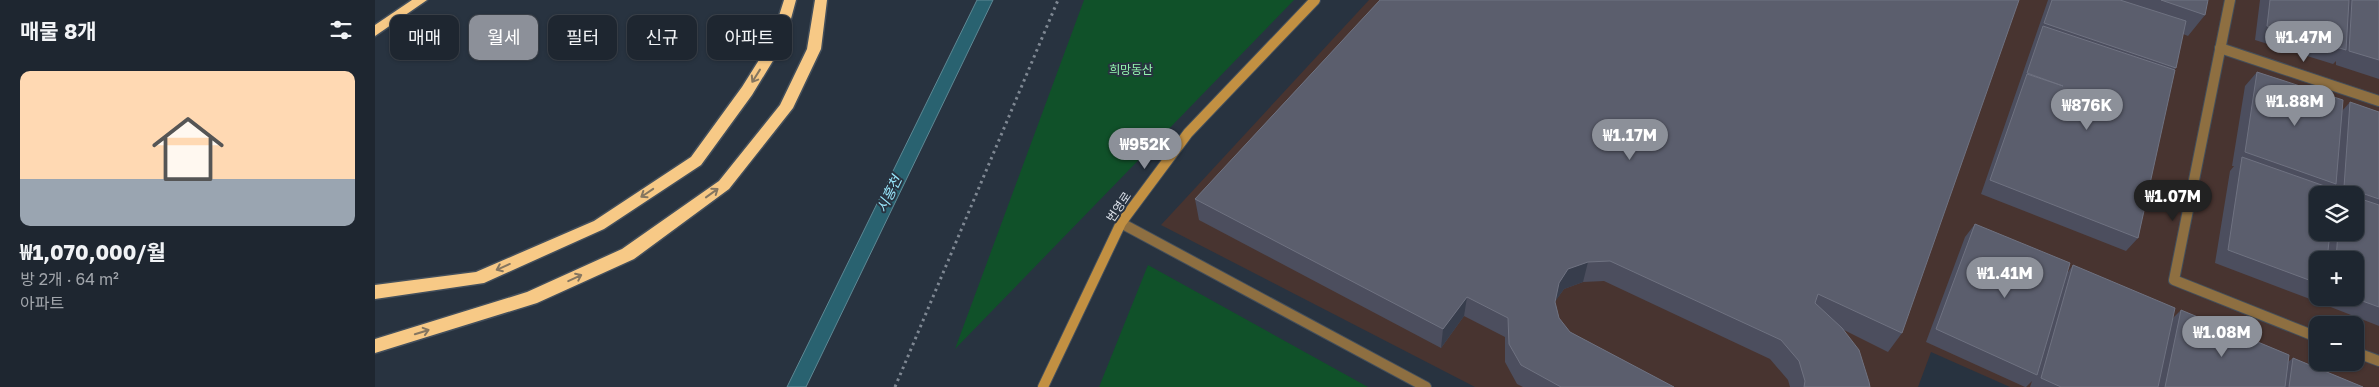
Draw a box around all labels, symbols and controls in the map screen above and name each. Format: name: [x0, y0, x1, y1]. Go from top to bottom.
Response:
chip: 매매: [390, 15, 459, 60]
chip: 월세: [469, 15, 538, 60]
chip: 필터: [548, 15, 617, 60]
chip: 신규: [627, 15, 697, 60]
chip: 아파트: [707, 15, 792, 60]
icon: filters: [327, 16, 355, 44]
text: 매물 8개: [20, 18, 97, 44]
pin: ₩1.47M: [2263, 20, 2345, 63]
text: ₩1.47M: [2276, 27, 2332, 47]
park label: 희망동산: [1109, 62, 1153, 77]
one-way arrow: [751, 69, 762, 83]
pin: ₩1.88M: [2254, 84, 2336, 127]
pin: ₩876K: [2052, 88, 2122, 131]
text: ₩1.88M: [2266, 91, 2324, 111]
text: ₩876K: [2062, 95, 2112, 115]
icon: home: [143, 104, 233, 194]
pin: ₩1.17M: [1589, 119, 1671, 161]
text: ₩1.17M: [1603, 125, 1657, 145]
pin: ₩952K: [1110, 128, 1180, 170]
text: ₩952K: [1120, 134, 1170, 154]
water label: 시흥천: [872, 172, 905, 215]
pin: ₩1.07M: [2132, 180, 2214, 222]
text: ₩1.07M: [2145, 186, 2201, 206]
map controls: [2309, 186, 2364, 371]
button: layers: [2309, 186, 2364, 241]
one-way arrow: [640, 188, 654, 198]
one-way arrow: [705, 188, 719, 198]
street label: 번영로: [1103, 189, 1134, 225]
text: ₩1,070,000/월: [20, 239, 166, 265]
button: +: [2309, 251, 2364, 306]
pin: ₩1.41M: [1964, 256, 2046, 299]
one-way arrow: [496, 263, 511, 273]
text: ₩1.41M: [1977, 263, 2033, 283]
text: 방 2개 · 64 m²: [20, 269, 119, 289]
one-way arrow: [567, 273, 582, 283]
text: 아파트: [20, 293, 64, 313]
pin: ₩1.08M: [2181, 316, 2263, 358]
button: −: [2309, 316, 2364, 371]
text: ₩1.08M: [2193, 322, 2251, 342]
one-way arrow: [413, 326, 429, 336]

